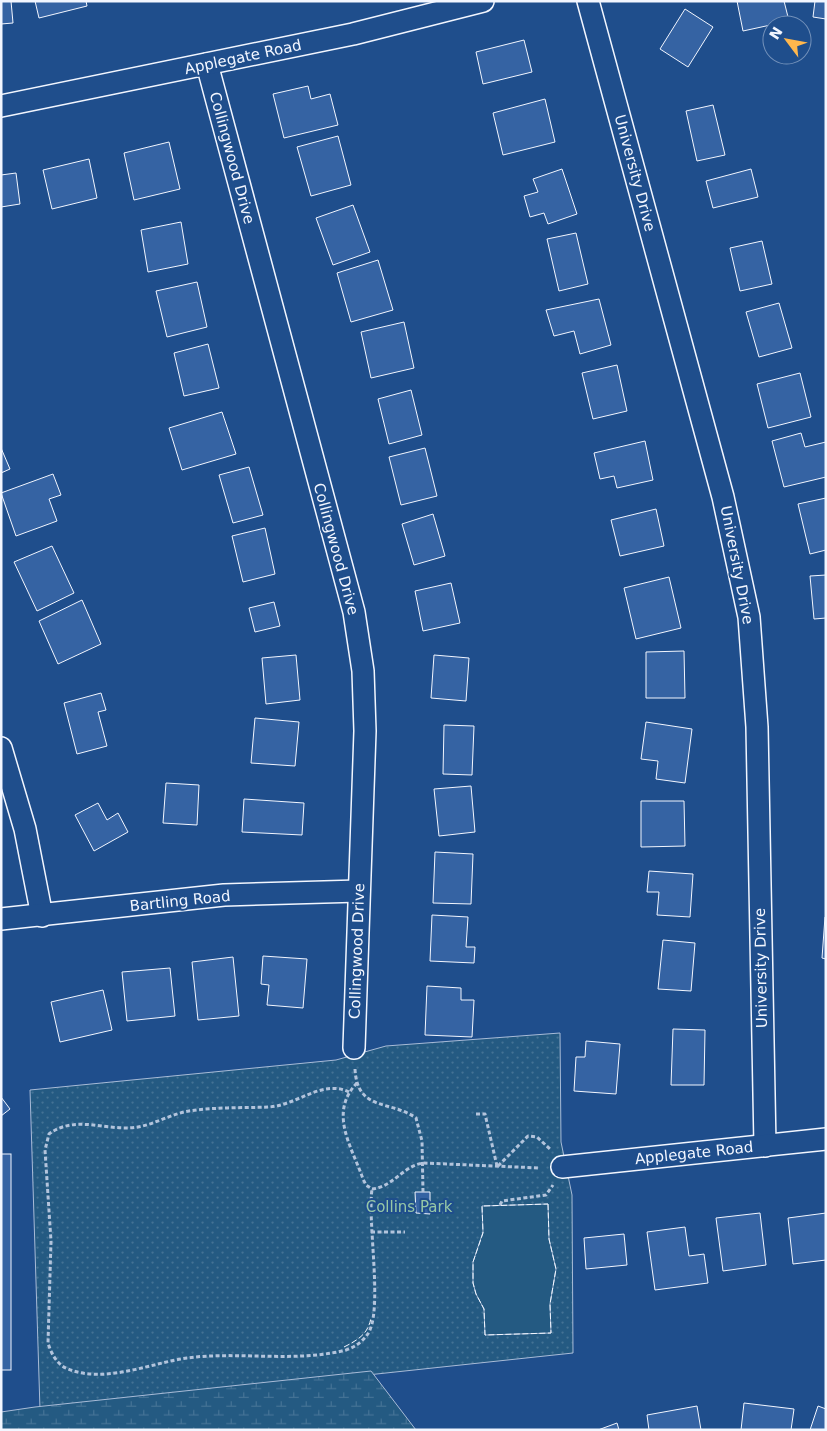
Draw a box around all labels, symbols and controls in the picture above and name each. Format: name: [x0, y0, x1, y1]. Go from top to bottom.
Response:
north arrow: [762, 15, 812, 65]
text: N: [766, 24, 786, 42]
street label: Applegate Road: [183, 36, 303, 78]
street label: Collingwood Drive: [206, 90, 258, 226]
street label: University Drive: [611, 113, 659, 233]
street label: Collingwood Drive: [310, 481, 362, 617]
street label: University Drive: [717, 504, 757, 626]
street label: Collingwood Drive: [346, 883, 368, 1019]
street label: Bartling Road: [129, 887, 231, 915]
street label: University Drive: [751, 908, 771, 1028]
street label: Applegate Road: [634, 1138, 754, 1168]
park label: Collins Park: [366, 1198, 453, 1216]

